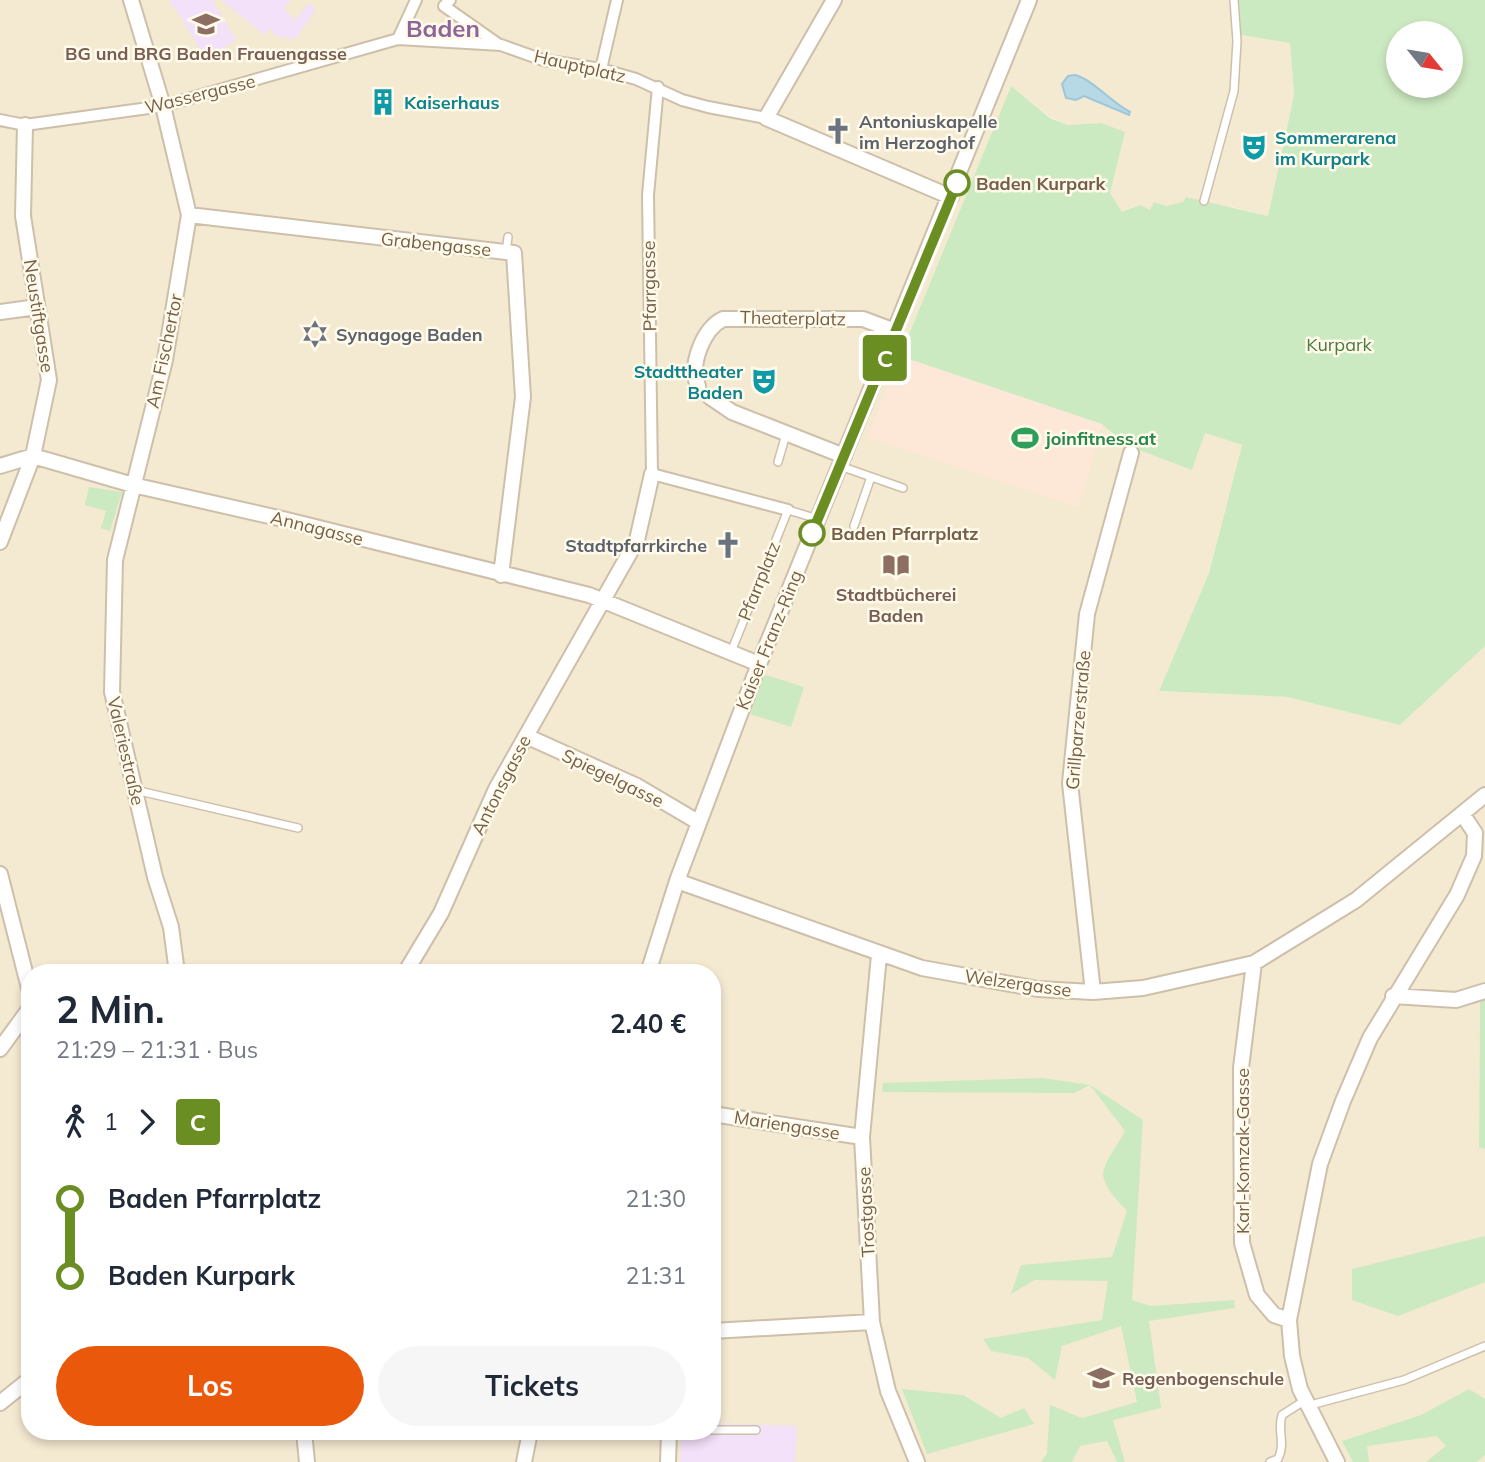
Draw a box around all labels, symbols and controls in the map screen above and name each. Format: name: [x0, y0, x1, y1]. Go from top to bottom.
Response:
school or university icon: BG und BRG Baden Frauengasse: [191, 9, 221, 39]
district label: Baden: [406, 13, 480, 43]
north arrow: [1386, 21, 1463, 98]
map controls: [1386, 21, 1463, 98]
place label: BG und BRG Baden Frauengasse: [65, 42, 347, 65]
street label: Hauptplatz: [532, 44, 628, 88]
street label: Wassergasse: [142, 69, 258, 119]
building icon: Kaiserhaus: [368, 87, 398, 117]
place label: Kaiserhaus: [404, 91, 500, 114]
place label: Antoniuskapelle im Herzoghof: [859, 110, 997, 154]
church icon: Antoniuskapelle im Herzoghof: [823, 116, 853, 146]
place label: Sommerarena im Kurpark: [1275, 126, 1396, 170]
theatre icon: Sommerarena im Kurpark: [1239, 132, 1269, 162]
marker: Baden Kurpark: [944, 170, 970, 196]
place label: Baden Kurpark: [976, 172, 1106, 195]
street label: Grabengasse: [380, 227, 492, 261]
street label: Pfarrgasse: [637, 240, 661, 332]
street label: Neustiftgasse: [19, 258, 59, 374]
street label: Am Fischertor: [141, 291, 187, 410]
street label: Theaterplatz: [740, 306, 846, 330]
synagogue icon: Synagoge Baden: [300, 319, 330, 349]
place label: Synagoge Baden: [336, 323, 483, 346]
park label: Kurpark: [1306, 333, 1373, 356]
line badge: C: [862, 335, 908, 381]
text: C: [877, 343, 893, 373]
place label: Stadttheater Baden: [634, 360, 744, 404]
theatre icon: Stadttheater Baden: [749, 366, 779, 396]
sports icon: joinfitness.at: [1010, 423, 1040, 453]
place label: joinfitness.at: [1044, 427, 1156, 450]
street label: Annagasse: [268, 505, 366, 551]
marker: Baden Pfarrplatz: [799, 520, 825, 546]
place label: Baden Pfarrplatz: [831, 522, 979, 545]
church icon: Stadtpfarrkirche: [713, 530, 743, 560]
place label: Stadtpfarrkirche: [565, 534, 707, 557]
street label: Pfarrplatz: [733, 538, 785, 624]
library icon: Stadtbücherei Baden: [881, 550, 911, 580]
street label: Kaiser Franz-Ring: [730, 567, 808, 713]
place label: Stadtbücherei Baden: [836, 583, 956, 627]
street label: Grillparzerstraße: [1060, 649, 1096, 791]
street label: Valeriestraße: [102, 695, 150, 807]
street label: Antonsgasse: [466, 731, 536, 839]
street label: Spiegelgasse: [558, 743, 668, 813]
street label: Welzergasse: [963, 964, 1073, 1002]
text: 2 Min.: [56, 985, 165, 1033]
text: 2.40 €: [610, 1007, 686, 1040]
text: 21:29 – 21:31 · Bus: [56, 1035, 258, 1064]
street label: Karl-Komzak-Gasse: [1231, 1068, 1254, 1234]
icon: walk: [56, 1103, 94, 1141]
icon: forward: [128, 1103, 166, 1141]
street label: Mariengasse: [732, 1105, 842, 1145]
text: 1: [104, 1107, 118, 1136]
text: C: [190, 1107, 206, 1137]
street label: Trostgasse: [852, 1166, 880, 1258]
text: Baden Pfarrplatz: [108, 1182, 321, 1215]
text: 21:30: [626, 1184, 686, 1213]
text: Baden Kurpark: [108, 1259, 295, 1292]
text: 21:31: [626, 1261, 686, 1290]
button: Los: [56, 1346, 364, 1426]
button: Tickets: [378, 1346, 686, 1426]
school or university icon: Regenbogenschule: [1086, 1363, 1116, 1393]
place label: Regenbogenschule: [1122, 1367, 1284, 1390]

